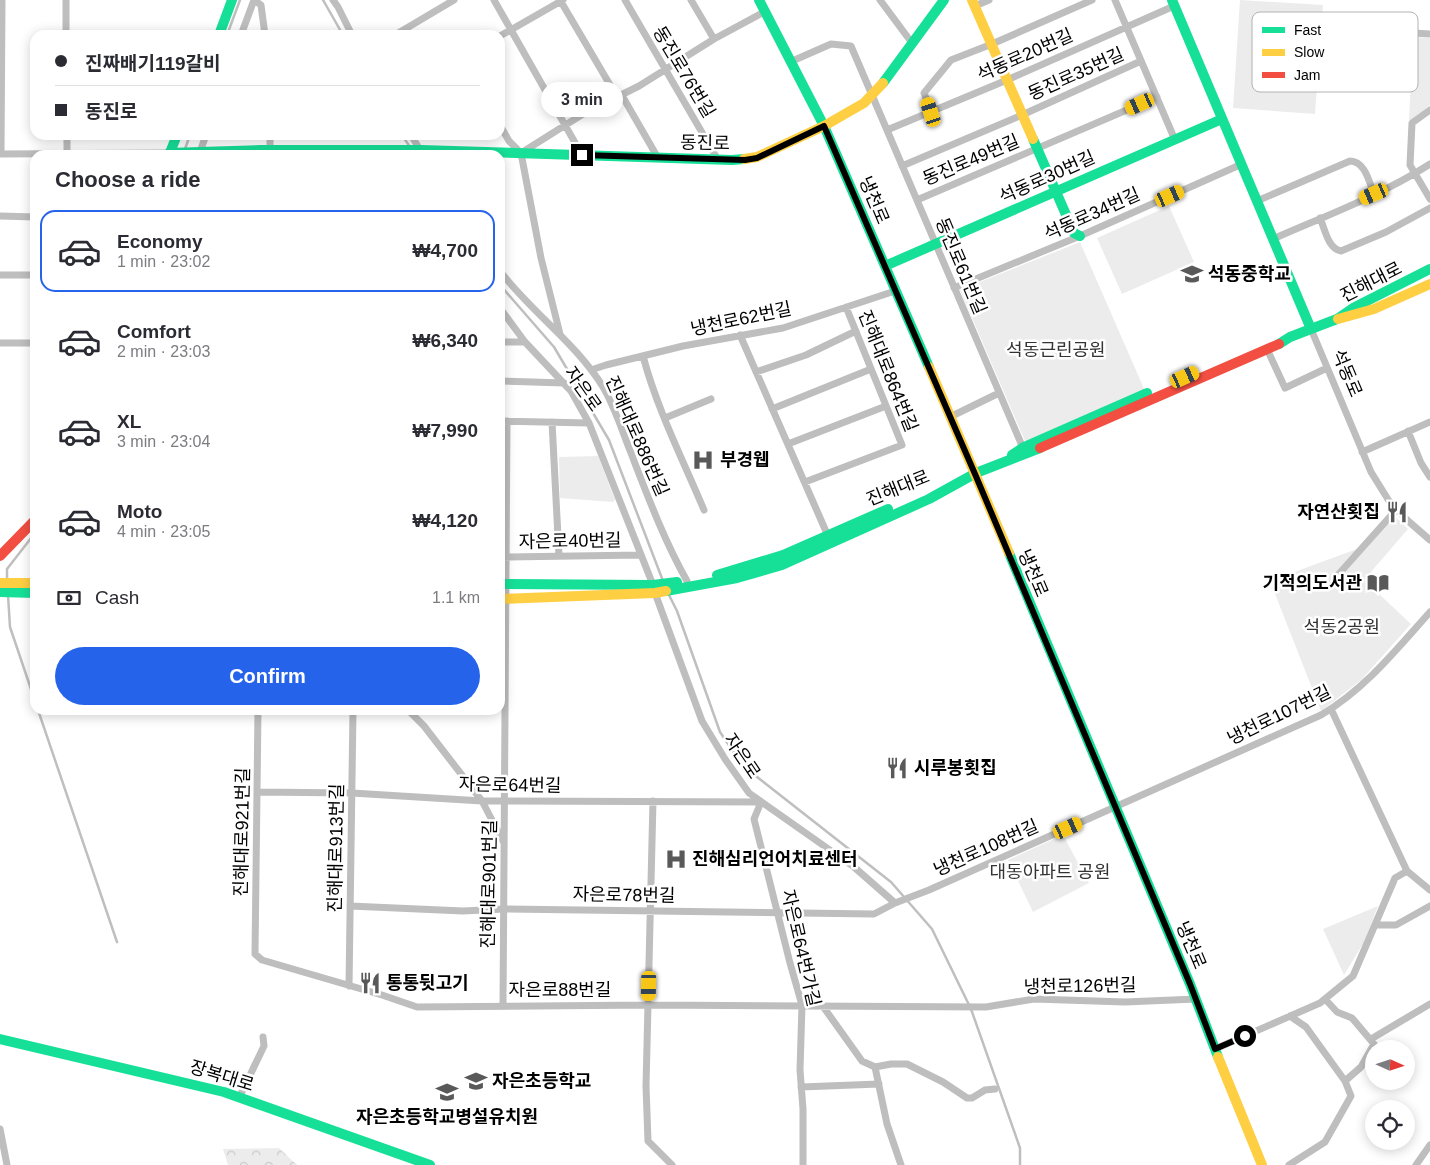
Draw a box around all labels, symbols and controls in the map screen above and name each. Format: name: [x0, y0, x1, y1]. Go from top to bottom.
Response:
legend: [1252, 12, 1418, 92]
text: Fast: [1294, 22, 1321, 38]
street label: 동진로76번길: [649, 23, 719, 121]
street label: 석동로20번길: [974, 25, 1076, 85]
street label: 동진로35번길: [1025, 44, 1127, 104]
text: Slow: [1294, 44, 1325, 60]
text: 진짜배기119갈비: [85, 53, 221, 74]
text: Jam: [1294, 67, 1320, 83]
callout: 3 min: [541, 82, 623, 118]
text: 3 min: [561, 91, 603, 108]
car: [1123, 91, 1156, 117]
car: [919, 95, 942, 129]
text: 동진로: [85, 101, 137, 122]
street label: 동진로49번길: [920, 131, 1022, 189]
street label: 동진로: [680, 133, 730, 153]
route end: [571, 144, 593, 166]
street label: 석동로30번길: [996, 147, 1098, 207]
text: Choose a ride: [55, 167, 200, 192]
street label: 냉천로: [855, 173, 893, 227]
car: [1357, 181, 1390, 207]
car: [1153, 183, 1186, 209]
street label: 석동로34번길: [1041, 184, 1143, 244]
street label: 동진로61번길: [932, 215, 990, 317]
icon: car: [57, 229, 102, 274]
text: Economy: [117, 231, 203, 252]
text: ₩4,700: [413, 240, 478, 261]
text: 1 min · 23:02: [117, 253, 210, 270]
street label: 진해대로: [1337, 258, 1405, 306]
school or university icon: 석동중학교: [1179, 261, 1205, 287]
place label: 석동중학교: [1208, 264, 1291, 284]
street label: 냉천로62번길: [689, 299, 793, 339]
street label: 진해대로864번길: [854, 307, 922, 435]
icon: car: [57, 319, 102, 364]
text: Comfort: [117, 321, 191, 342]
text: ₩6,340: [413, 330, 478, 351]
park label: 석동근린공원: [1006, 340, 1106, 360]
text: 2 min · 23:03: [117, 343, 210, 360]
street label: 석동로: [1328, 346, 1366, 400]
street label: 자은로: [561, 363, 605, 415]
car: [1168, 364, 1201, 390]
street label: 진해대로886번길: [602, 373, 672, 499]
icon: car: [57, 409, 102, 454]
text: XL: [117, 411, 141, 432]
text: ₩7,990: [413, 420, 478, 441]
text: 3 min · 23:04: [117, 433, 210, 450]
hospital icon: 부경웹: [690, 447, 716, 473]
place label: 부경웹: [720, 450, 770, 470]
street label: 진해대로: [864, 466, 932, 510]
icon: car: [57, 499, 102, 544]
restaurant icon: 자연산횟집: [1384, 499, 1410, 525]
text: Moto: [117, 501, 162, 522]
place label: 자연산횟집: [1297, 502, 1380, 522]
text: ₩4,120: [413, 510, 478, 531]
text: 4 min · 23:05: [117, 523, 210, 540]
street label: 자은로40번길: [518, 530, 622, 552]
street label: 냉천로: [1014, 546, 1052, 600]
library icon: 기적의도서관: [1365, 570, 1391, 596]
place label: 기적의도서관: [1263, 573, 1362, 593]
icon: cash: [55, 584, 83, 612]
text: Cash: [95, 587, 139, 608]
text: 1.1 km: [432, 589, 480, 606]
park label: 석동2공원: [1304, 617, 1380, 637]
button: Confirm: [55, 647, 480, 705]
street label: 냉천로107번길: [1224, 681, 1334, 749]
street label: 자은로: [720, 730, 764, 782]
restaurant icon: 시루봉횟집: [884, 755, 910, 781]
place label: 시루봉횟집: [914, 758, 997, 778]
street label: 진해대로921번길: [231, 767, 253, 897]
street label: 자은로64번길: [458, 774, 562, 796]
street label: 진해대로913번길: [325, 783, 347, 913]
car: [1051, 815, 1084, 841]
street label: 냉천로108번길: [930, 816, 1042, 880]
street label: 진해대로901번길: [478, 819, 500, 949]
hospital icon: 진해심리언어치료센터: [663, 846, 689, 872]
place label: 진해심리언어치료센터: [692, 849, 858, 869]
park label: 대동아파트 공원: [990, 862, 1110, 882]
street label: 자은로78번길: [572, 884, 676, 906]
street label: 자은로64번가길: [778, 888, 824, 1008]
street label: 냉천로: [1172, 918, 1210, 972]
restaurant icon: 통통뒷고기: [357, 970, 383, 996]
car: [641, 971, 656, 1001]
place label: 통통뒷고기: [386, 973, 469, 993]
street label: 냉천로126번길: [1023, 975, 1137, 997]
street label: 자은로88번길: [509, 980, 611, 1000]
route start: [1234, 1025, 1256, 1047]
north arrow: [1365, 1040, 1415, 1090]
map controls: [1365, 1040, 1415, 1150]
street label: 장복대로: [187, 1057, 257, 1095]
school or university icon: 자은초등학교: [463, 1068, 489, 1094]
place label: 자은초등학교: [492, 1071, 591, 1091]
school or university icon: 자은초등학교병설유치원: [434, 1079, 460, 1105]
button: locate: [1365, 1100, 1415, 1150]
place label: 자은초등학교병설유치원: [356, 1107, 538, 1127]

